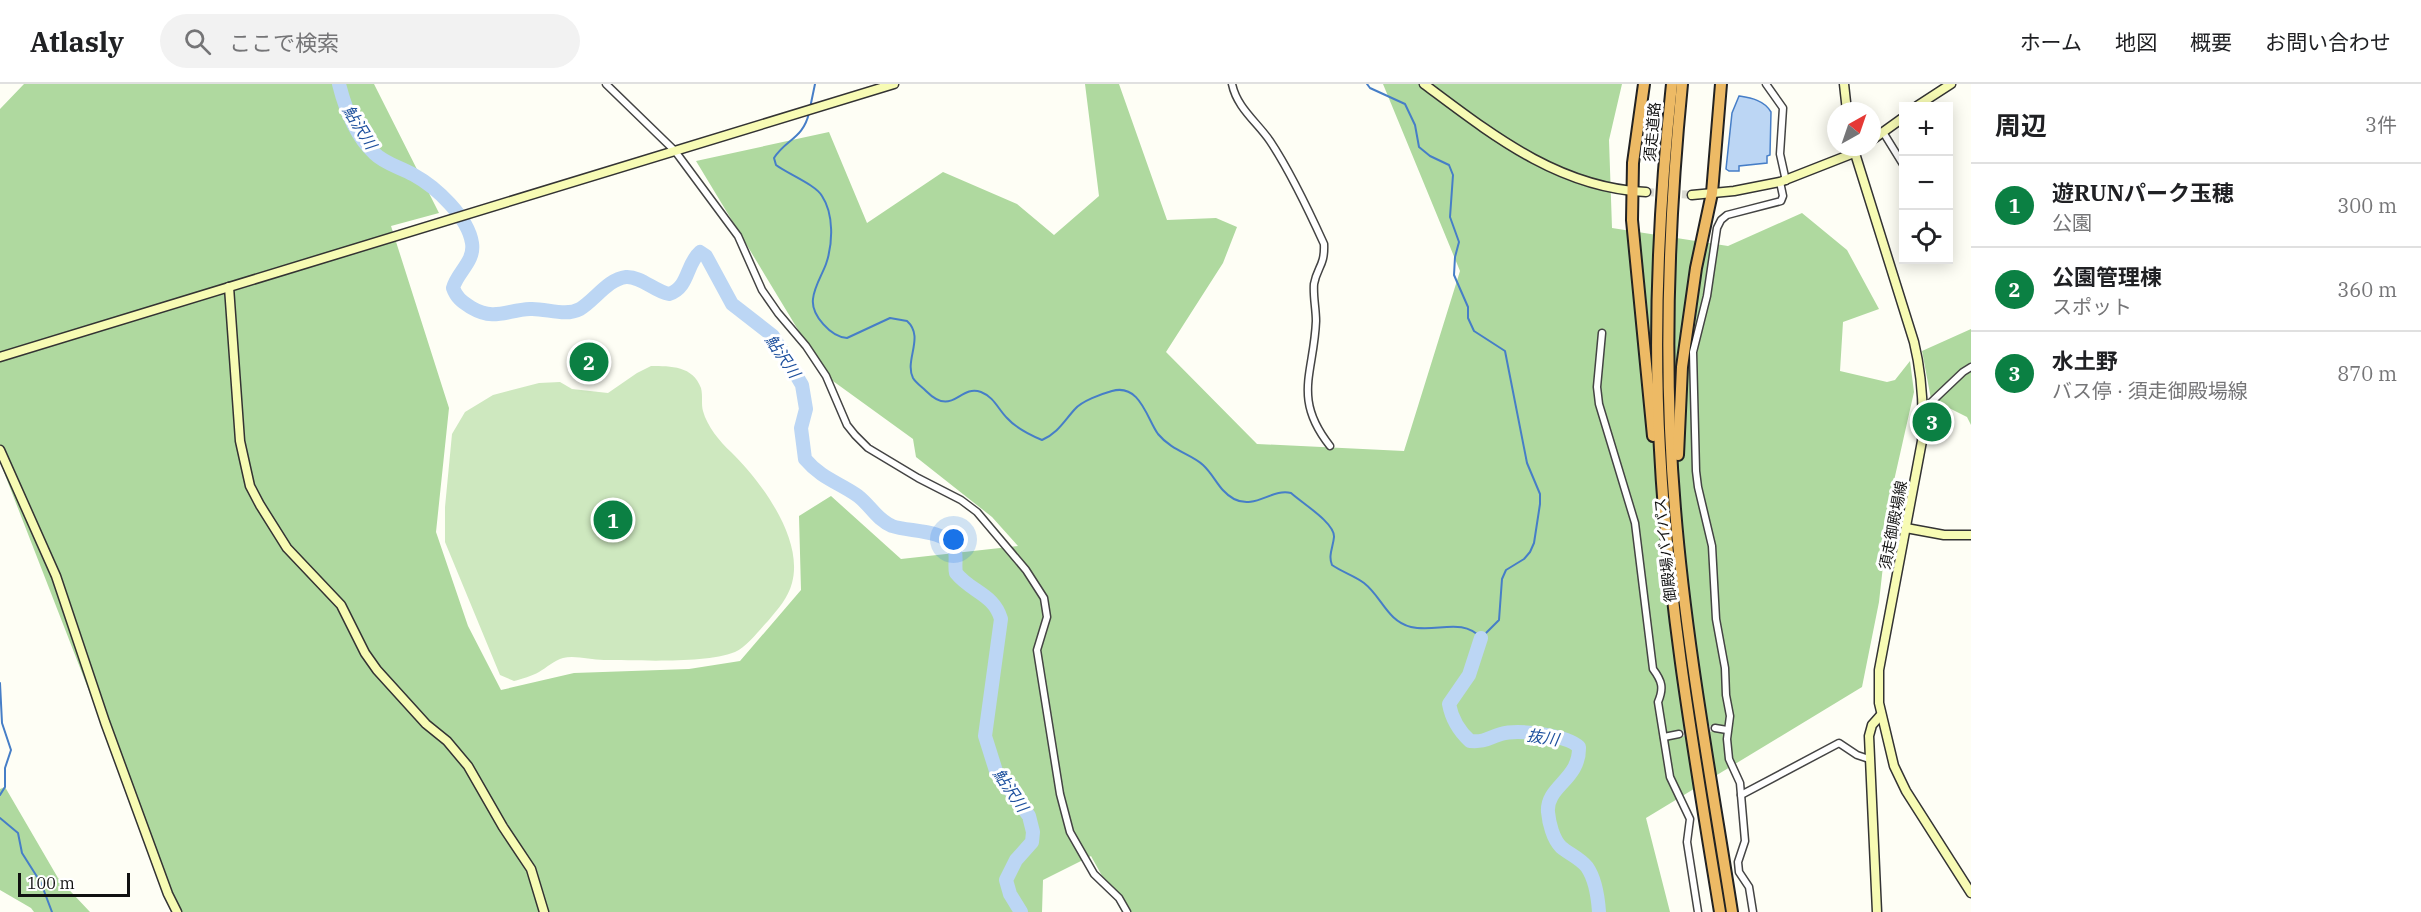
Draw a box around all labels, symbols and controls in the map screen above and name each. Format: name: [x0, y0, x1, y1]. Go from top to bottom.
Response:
search box: [160, 14, 580, 68]
text: Atlasly: [30, 23, 124, 60]
icon: search: [181, 25, 214, 58]
text: ここで検索: [229, 28, 339, 57]
text: ホーム: [2020, 28, 2082, 56]
text: 地図: [2115, 28, 2157, 56]
text: 概要: [2190, 28, 2232, 56]
text: お問い合わせ: [2265, 28, 2391, 56]
water label: 鮎沢川: [339, 101, 382, 154]
street label: 須走道路: [1640, 101, 1664, 163]
north arrow: [1827, 102, 1881, 156]
map controls: [1899, 102, 1953, 264]
button: +: [1899, 102, 1953, 156]
text: 周辺: [1995, 108, 2047, 142]
text: 3件: [2365, 111, 2397, 138]
button: −: [1899, 156, 1953, 210]
text: 遊RUNパーク玉穂: [2052, 178, 2234, 207]
text: 1: [2009, 192, 2021, 219]
text: 300 m: [2337, 192, 2397, 219]
text: 公園: [2052, 209, 2092, 236]
button: locate: [1899, 210, 1953, 264]
text: 公園管理棟: [2052, 262, 2162, 291]
text: 2: [2009, 276, 2021, 303]
text: 360 m: [2337, 276, 2397, 303]
text: スポット: [2052, 293, 2132, 320]
water label: 鮎沢川: [761, 331, 806, 383]
pin: 2: [570, 340, 608, 384]
text: 水土野: [2052, 346, 2118, 375]
text: 3: [2009, 360, 2021, 387]
text: 870 m: [2337, 360, 2397, 387]
text: バス停 · 須走御殿場線: [2052, 377, 2248, 404]
pin: 3: [1912, 400, 1952, 444]
street label: 須走御殿場線: [1875, 479, 1911, 571]
street label: 御殿場バイパス: [1650, 497, 1680, 603]
pin: 1: [594, 498, 632, 542]
your location: [939, 525, 968, 554]
water label: 抜川: [1526, 725, 1562, 750]
water label: 鮎沢川: [989, 765, 1034, 817]
scale bar: [18, 870, 130, 898]
text: 100 m: [27, 873, 75, 893]

